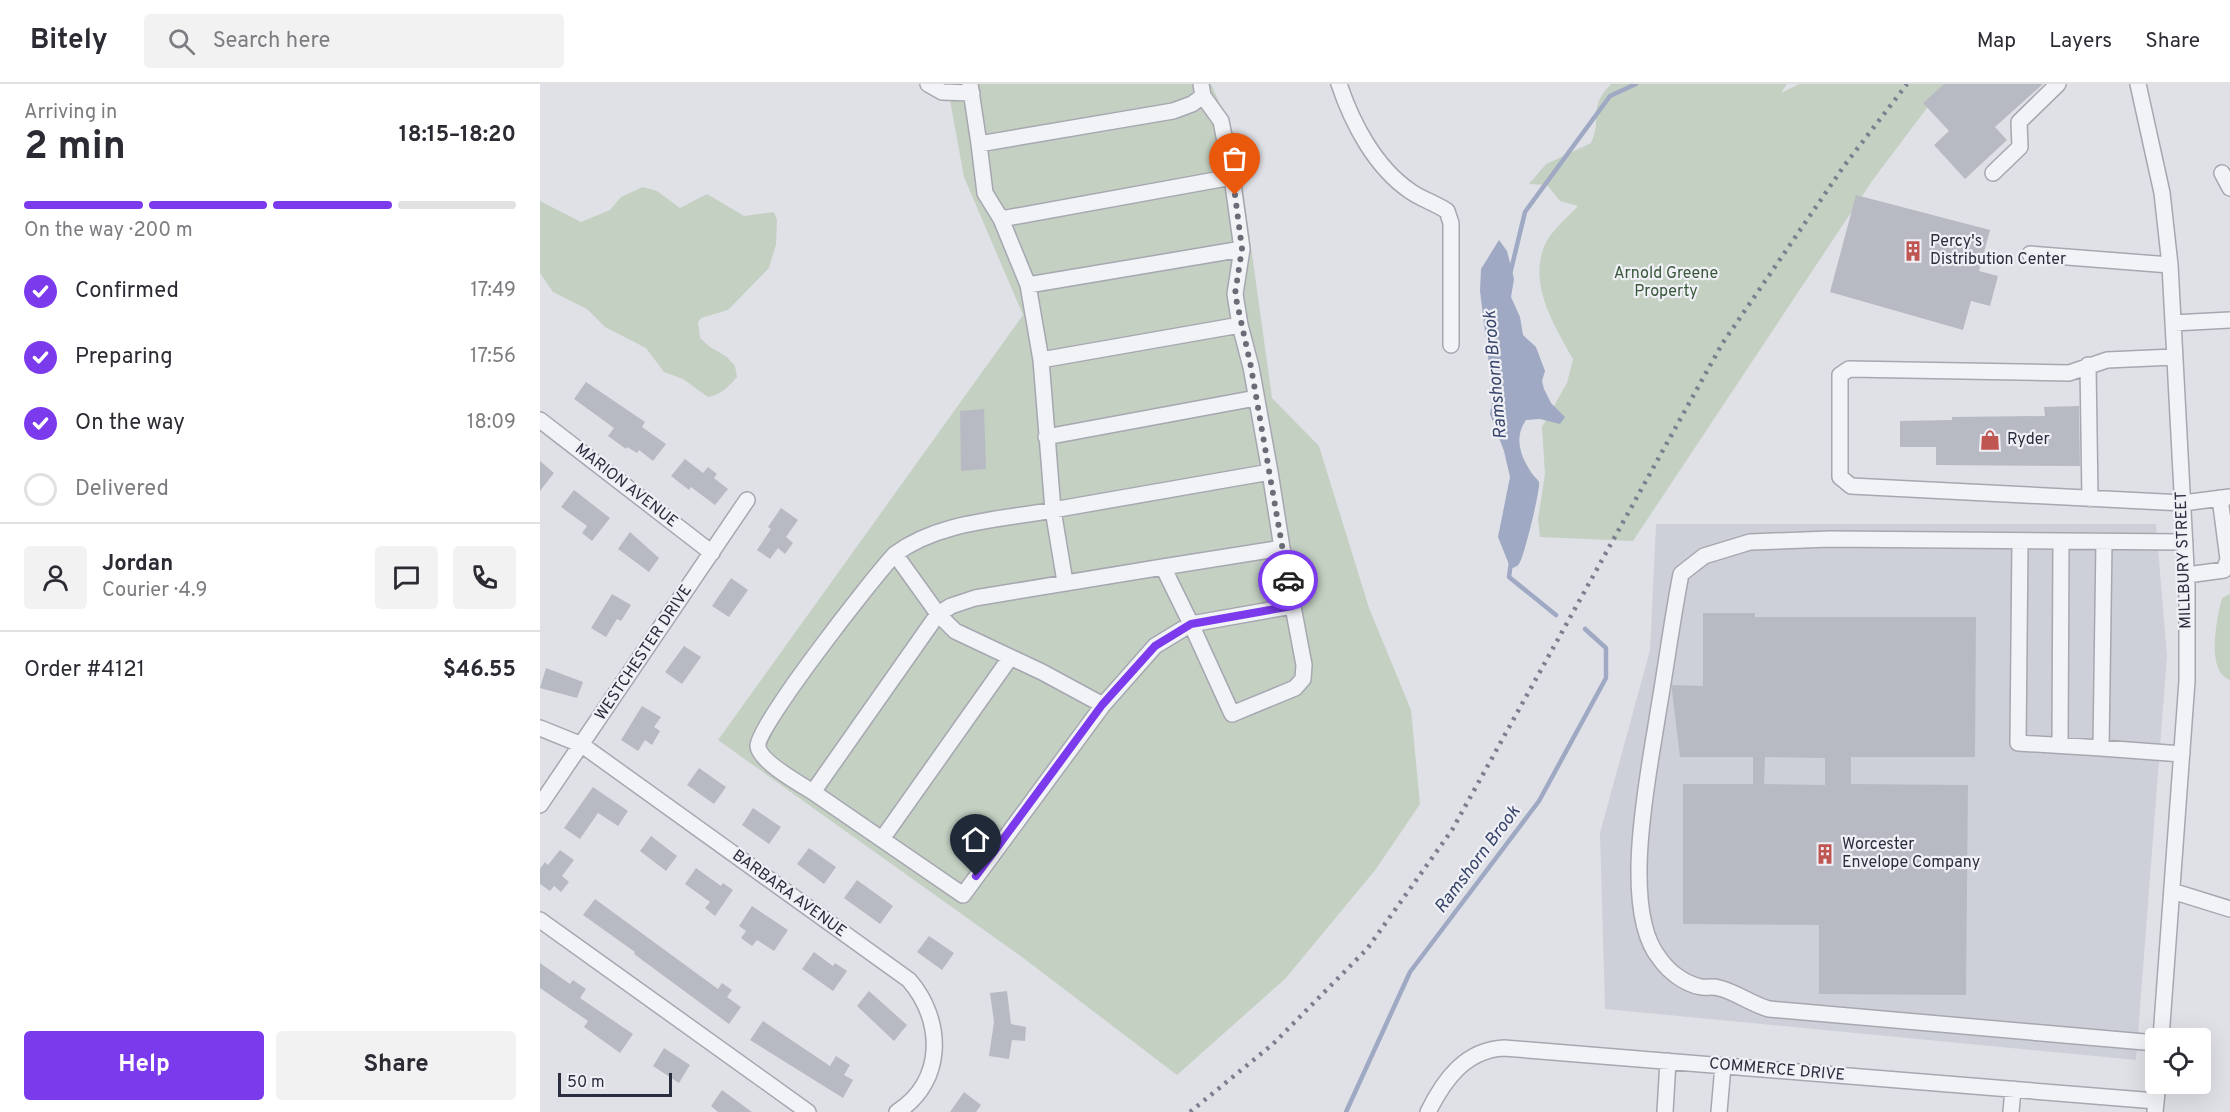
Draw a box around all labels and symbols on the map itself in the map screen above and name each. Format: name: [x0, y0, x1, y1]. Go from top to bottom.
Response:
pin: [1209, 133, 1260, 195]
place label: Percy's Distribution Center: [1930, 232, 2066, 270]
building icon: Percy's Distribution Center: [1901, 239, 1925, 263]
park label: Arnold Greene Property: [1614, 264, 1718, 302]
water label: Ramshorn Brook: [1479, 309, 1513, 440]
shop icon: Ryder: [1978, 428, 2002, 452]
place label: Ryder: [2007, 430, 2050, 450]
street label: MARION AVENUE: [571, 440, 681, 532]
street label: MILLBURY STREET: [2172, 491, 2196, 629]
courier: [1258, 550, 1318, 610]
street label: WESTCHESTER DRIVE: [591, 581, 697, 725]
water label: Ramshorn Brook: [1430, 801, 1527, 919]
pin: [950, 814, 1001, 876]
place label: Worcester Envelope Company: [1842, 835, 1980, 873]
building icon: Worcester Envelope Company: [1813, 842, 1837, 866]
street label: BARBARA AVENUE: [728, 846, 850, 942]
street label: COMMERCE DRIVE: [1708, 1054, 1846, 1086]
scale bar: [558, 1070, 672, 1098]

